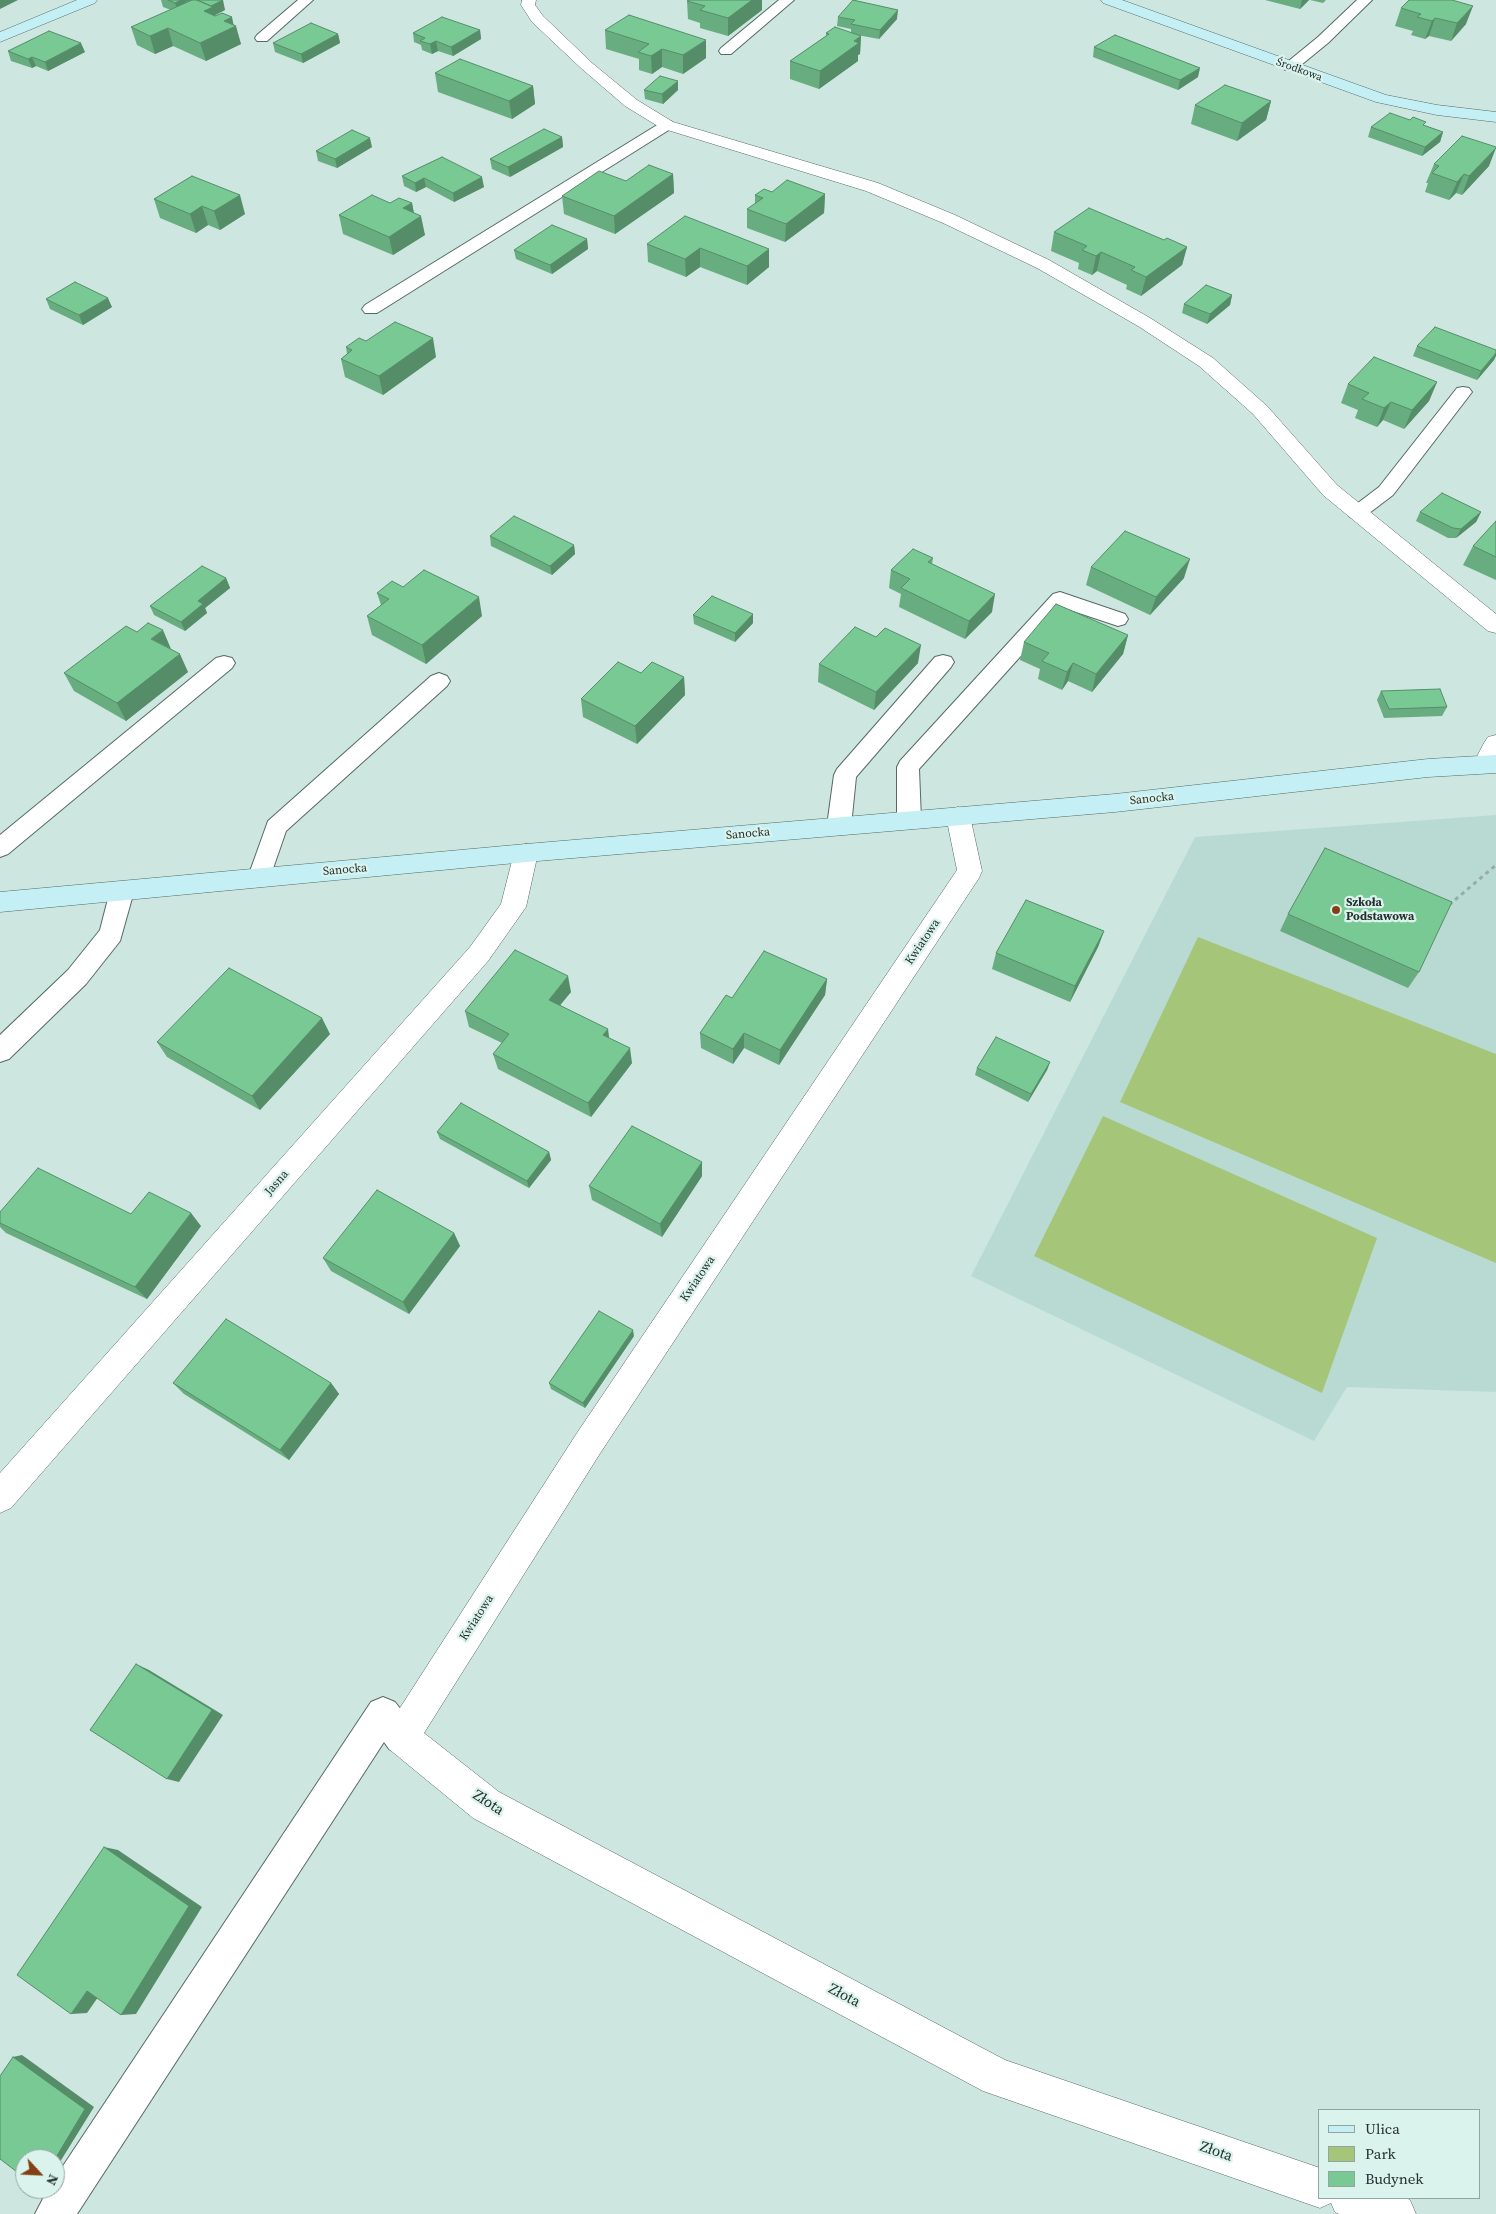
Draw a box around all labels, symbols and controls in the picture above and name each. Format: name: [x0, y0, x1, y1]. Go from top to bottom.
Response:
street label: Środkowa: [1274, 56, 1324, 84]
street label: Sanocka: [1129, 790, 1175, 808]
street label: Sanocka: [725, 825, 771, 843]
street label: Sanocka: [322, 861, 368, 879]
place label: Szkoła Podstawowa: [1346, 896, 1414, 924]
marker: Szkoła Podstawowa: [1330, 904, 1342, 916]
street label: Kwiatowa: [903, 917, 943, 967]
street label: Jasna: [262, 1167, 292, 1199]
street label: Kwiatowa: [678, 1254, 718, 1304]
street label: Kwiatowa: [457, 1592, 497, 1644]
street label: Złota: [469, 1786, 507, 1820]
street label: Złota: [825, 1980, 863, 2012]
legend: [1318, 2109, 1481, 2199]
text: Ulica: [1365, 2118, 1400, 2139]
street label: Złota: [1197, 2138, 1235, 2166]
text: Park: [1365, 2143, 1396, 2164]
north arrow: [15, 2149, 65, 2199]
text: Budynek: [1365, 2168, 1424, 2189]
text: N: [41, 2171, 64, 2189]

